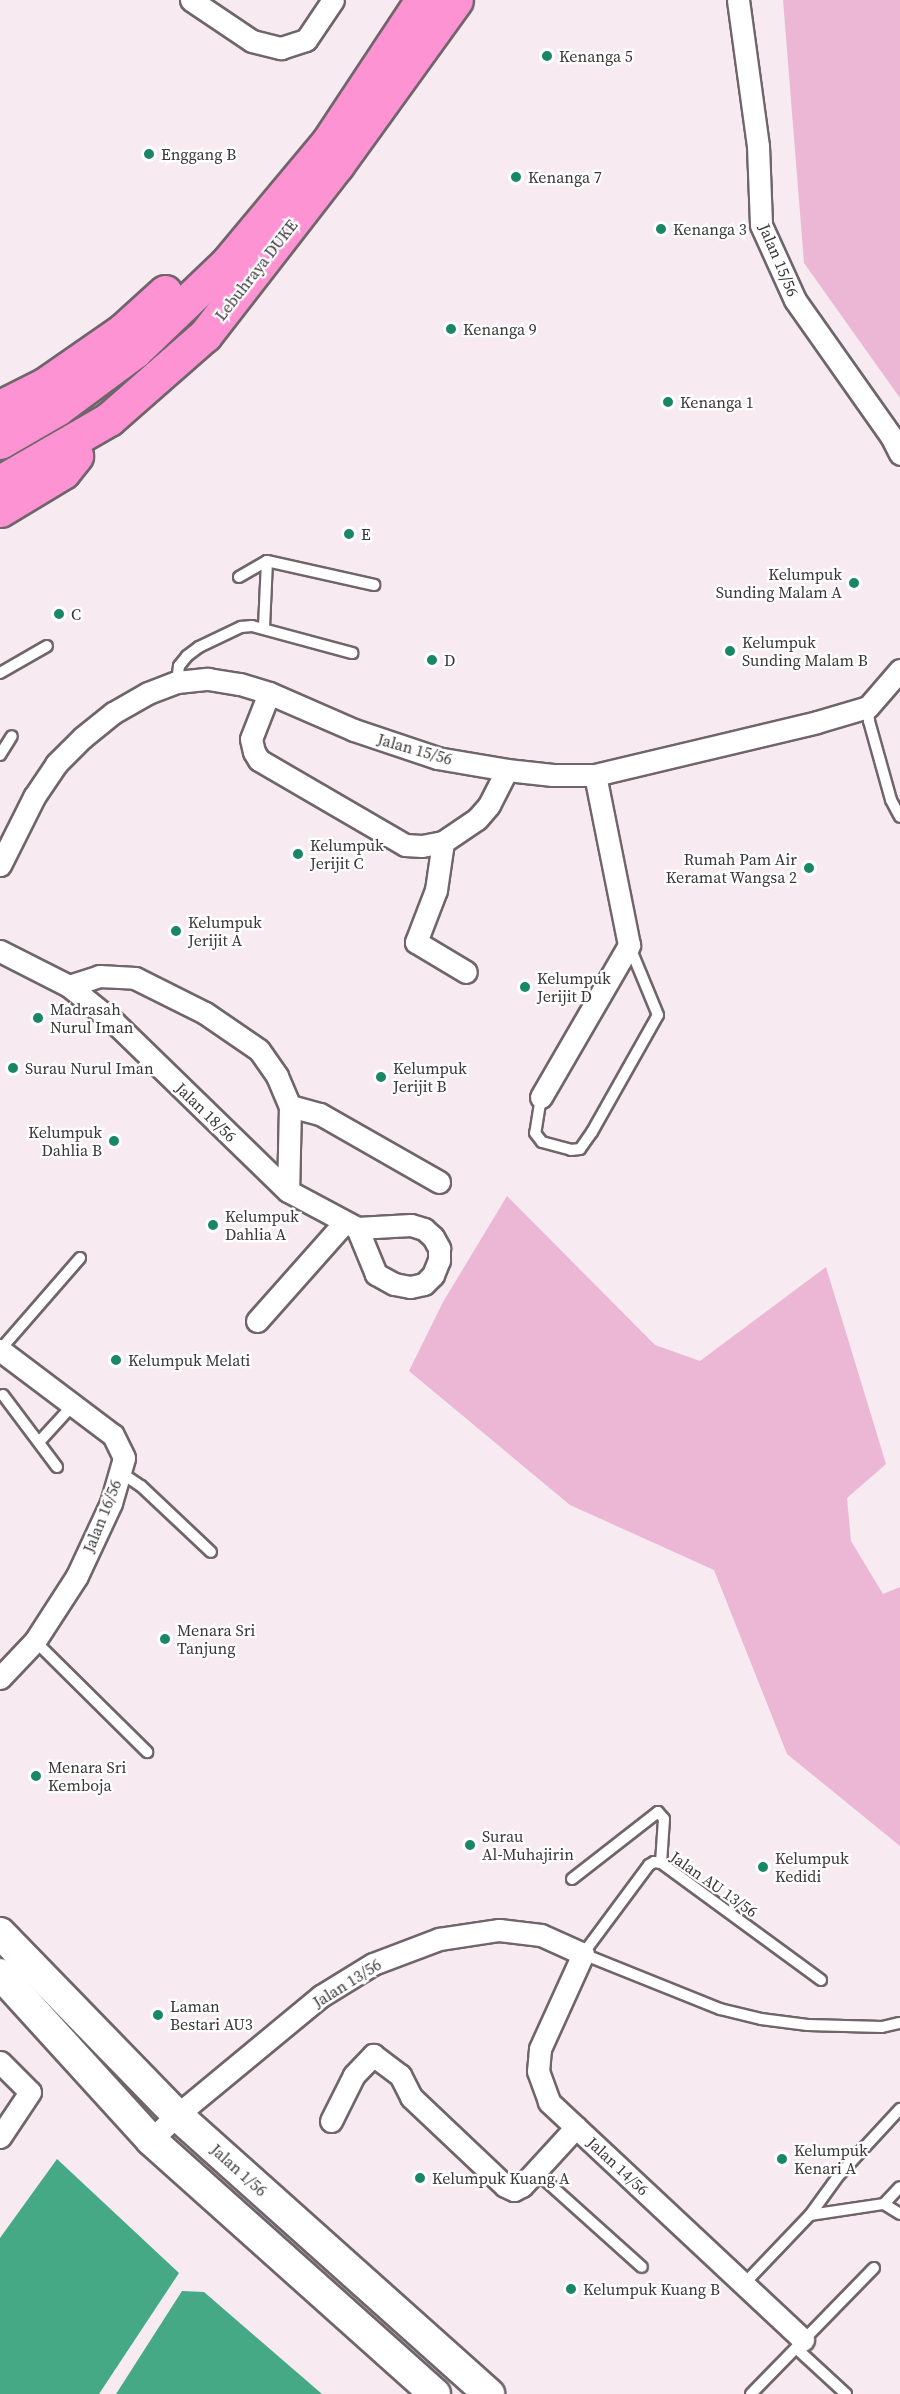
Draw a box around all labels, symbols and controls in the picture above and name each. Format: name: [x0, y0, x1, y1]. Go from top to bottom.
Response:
place label: Kenanga 5: [559, 46, 633, 66]
marker: Kenanga 5: [540, 49, 554, 63]
place label: Enggang B: [161, 144, 236, 164]
marker: Enggang B: [142, 147, 156, 161]
place label: Kenanga 7: [528, 167, 602, 187]
marker: Kenanga 7: [509, 170, 523, 184]
street label: Lebuhraya DUKE: [211, 216, 301, 324]
place label: Kenanga 3: [673, 219, 747, 239]
street label: Jalan 15/56: [755, 221, 803, 299]
marker: Kenanga 3: [654, 222, 668, 236]
place label: Kenanga 9: [463, 319, 537, 339]
marker: Kenanga 9: [444, 322, 458, 336]
place label: Kenanga 1: [680, 392, 754, 412]
marker: Kenanga 1: [661, 395, 675, 409]
place label: E: [361, 524, 371, 544]
marker: E: [342, 527, 356, 541]
place label: Kelumpuk Sunding Malam A: [716, 564, 842, 602]
marker: Kelumpuk Sunding Malam A: [847, 576, 861, 590]
place label: C: [71, 604, 81, 624]
marker: C: [52, 607, 66, 621]
place label: Kelumpuk Sunding Malam B: [742, 632, 868, 670]
marker: Kelumpuk Sunding Malam B: [723, 644, 737, 658]
place label: D: [444, 650, 455, 670]
marker: D: [425, 653, 439, 667]
street label: Jalan 15/56: [375, 729, 455, 769]
place label: Kelumpuk Jerijit C: [310, 835, 384, 873]
marker: Kelumpuk Jerijit C: [291, 847, 305, 861]
place label: Rumah Pam Air Keramat Wangsa 2: [665, 849, 797, 887]
marker: Rumah Pam Air Keramat Wangsa 2: [802, 861, 816, 875]
place label: Kelumpuk Jerijit A: [188, 912, 262, 950]
marker: Kelumpuk Jerijit A: [169, 924, 183, 938]
place label: Kelumpuk Jerijit D: [537, 968, 611, 1006]
marker: Kelumpuk Jerijit D: [518, 980, 532, 994]
place label: Madrasah Nurul Iman: [50, 999, 133, 1037]
marker: Madrasah Nurul Iman: [31, 1011, 45, 1025]
place label: Surau Nurul Iman: [25, 1058, 154, 1078]
place label: Kelumpuk Jerijit B: [393, 1058, 467, 1096]
marker: Surau Nurul Iman: [6, 1061, 20, 1075]
marker: Kelumpuk Jerijit B: [374, 1070, 388, 1084]
street label: Jalan 18/56: [172, 1078, 240, 1146]
place label: Kelumpuk Dahlia B: [28, 1122, 102, 1160]
marker: Kelumpuk Dahlia B: [107, 1134, 121, 1148]
place label: Kelumpuk Dahlia A: [225, 1206, 299, 1244]
marker: Kelumpuk Dahlia A: [206, 1218, 220, 1232]
place label: Kelumpuk Melati: [128, 1350, 250, 1370]
marker: Kelumpuk Melati: [109, 1353, 123, 1367]
street label: Jalan 16/56: [79, 1477, 125, 1555]
place label: Menara Sri Tanjung: [177, 1620, 255, 1658]
marker: Menara Sri Tanjung: [158, 1632, 172, 1646]
place label: Menara Sri Kemboja: [48, 1757, 126, 1795]
marker: Menara Sri Kemboja: [29, 1769, 43, 1783]
place label: Surau Al-Muhajirin: [482, 1826, 574, 1864]
marker: Surau Al-Muhajirin: [463, 1838, 477, 1852]
street label: Jalan AU 13/56: [667, 1847, 761, 1921]
place label: Kelumpuk Kedidi: [775, 1848, 849, 1886]
marker: Kelumpuk Kedidi: [756, 1860, 770, 1874]
street label: Jalan 13/56: [309, 1954, 385, 2012]
place label: Laman Bestari AU3: [170, 1996, 253, 2034]
marker: Laman Bestari AU3: [151, 2008, 165, 2022]
street label: Jalan 14/56: [583, 2133, 653, 2199]
street label: Jalan 1/56: [207, 2140, 271, 2200]
place label: Kelumpuk Kenari A: [794, 2140, 868, 2178]
marker: Kelumpuk Kenari A: [775, 2152, 789, 2166]
place label: Kelumpuk Kuang A: [432, 2168, 570, 2188]
marker: Kelumpuk Kuang A: [413, 2171, 427, 2185]
place label: Kelumpuk Kuang B: [583, 2279, 720, 2299]
marker: Kelumpuk Kuang B: [564, 2282, 578, 2296]

